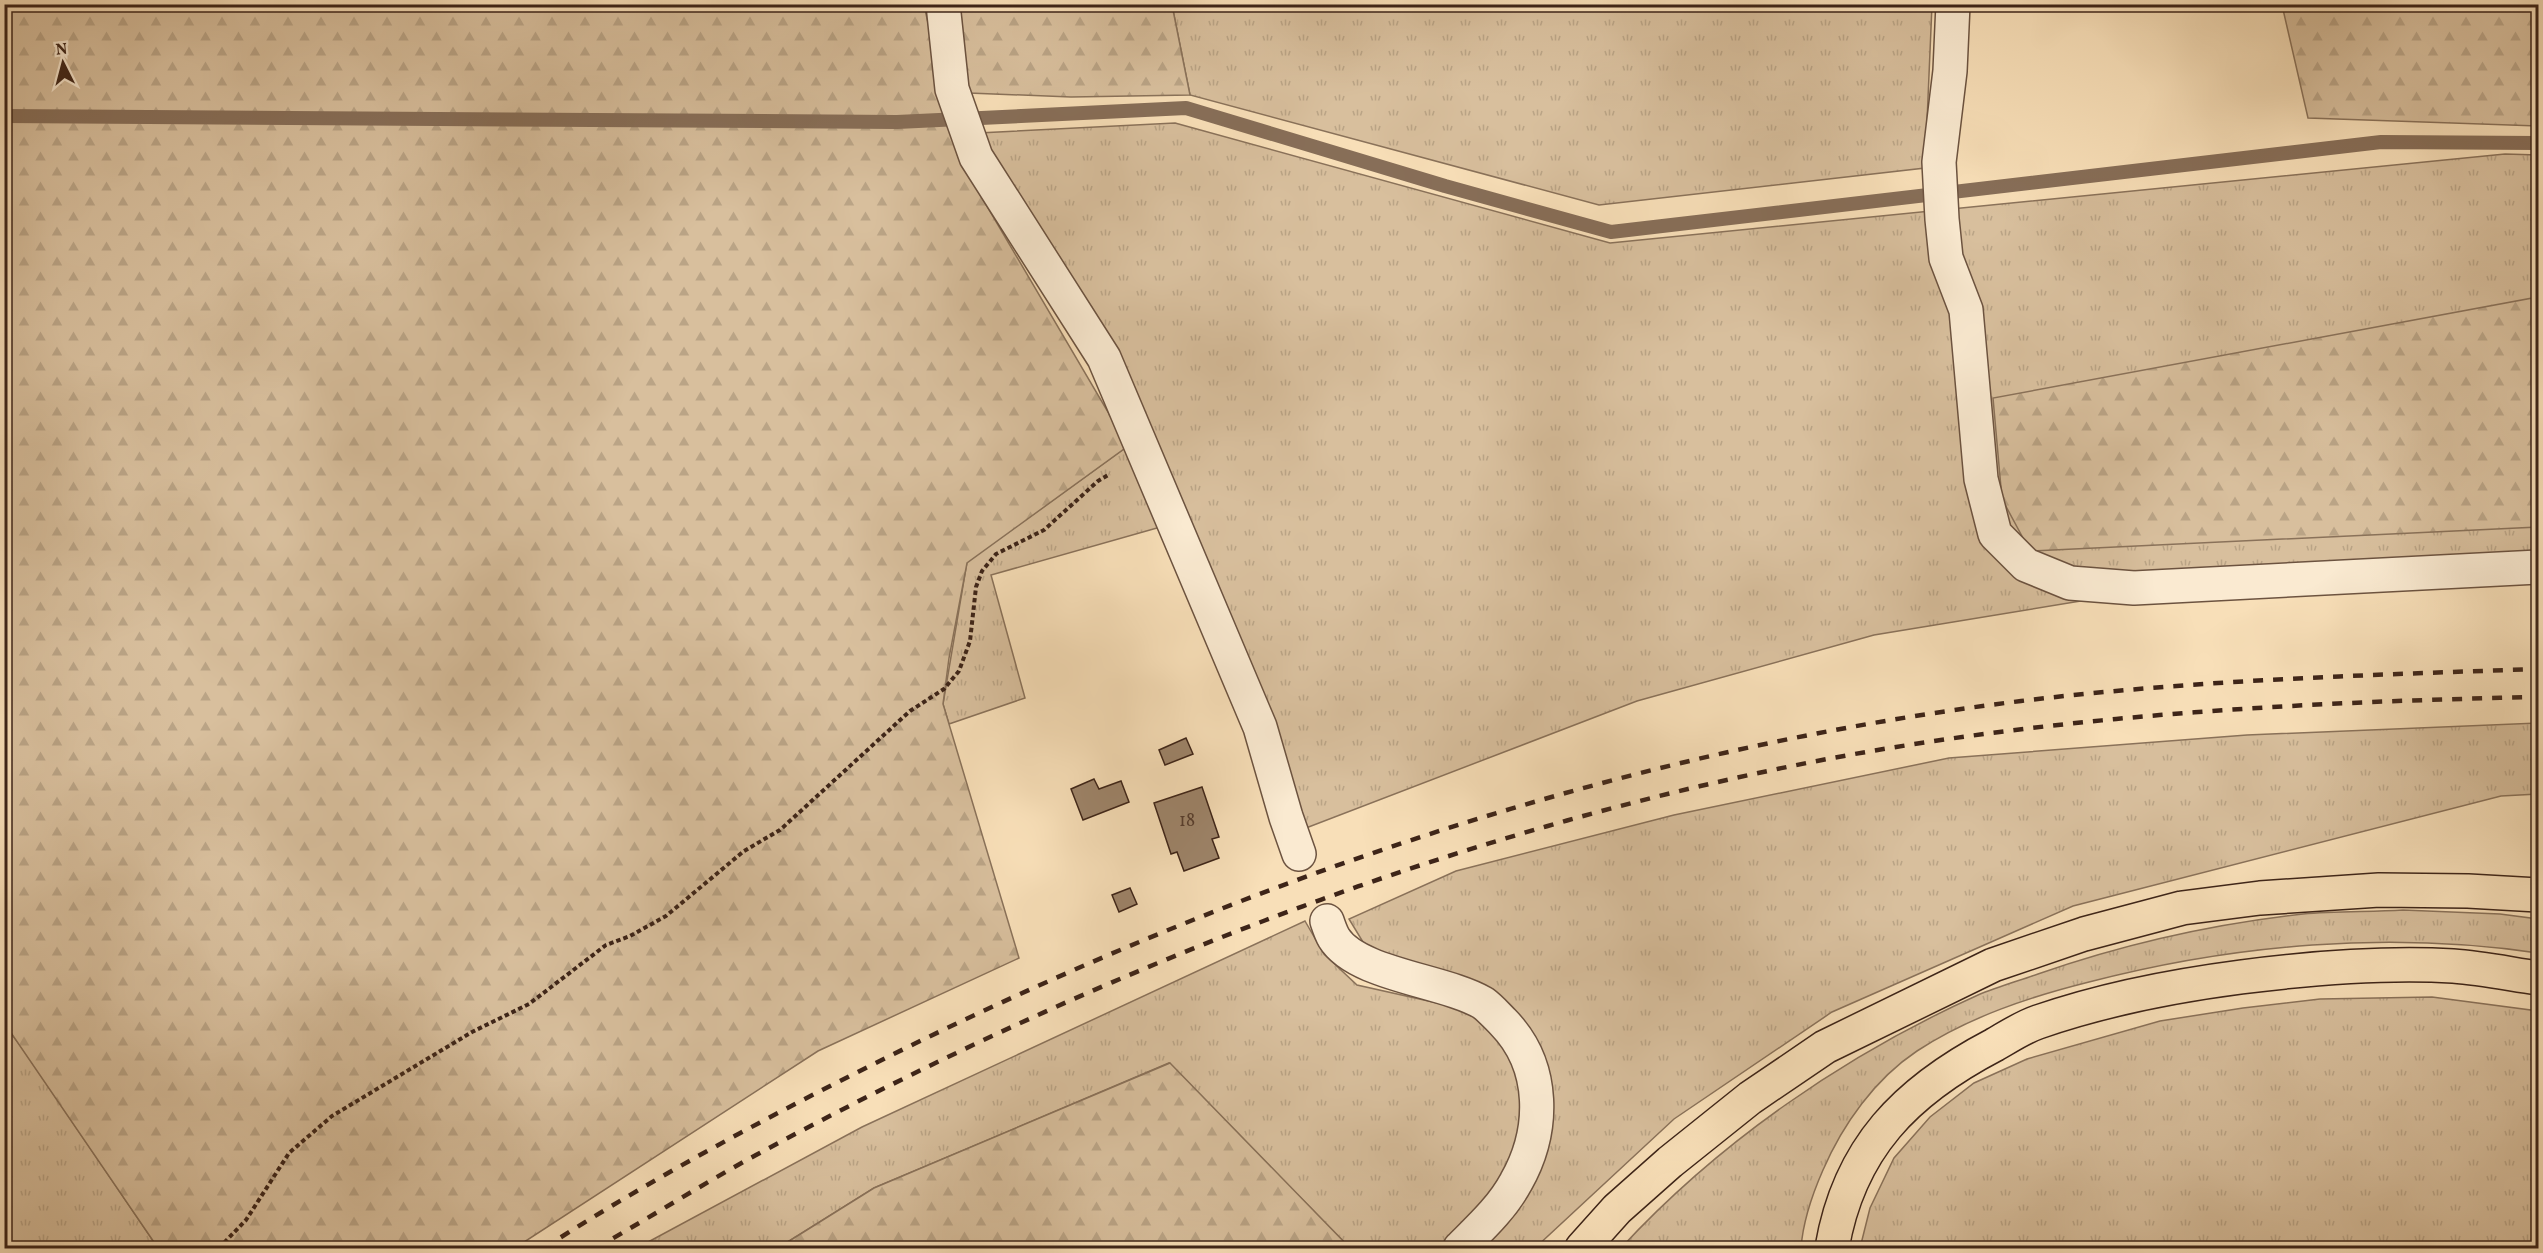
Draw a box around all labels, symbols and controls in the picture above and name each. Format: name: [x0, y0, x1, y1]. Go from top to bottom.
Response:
north arrow: [33, 33, 93, 93]
text: N: [55, 38, 69, 62]
house number: 18: [1179, 809, 1195, 834]

